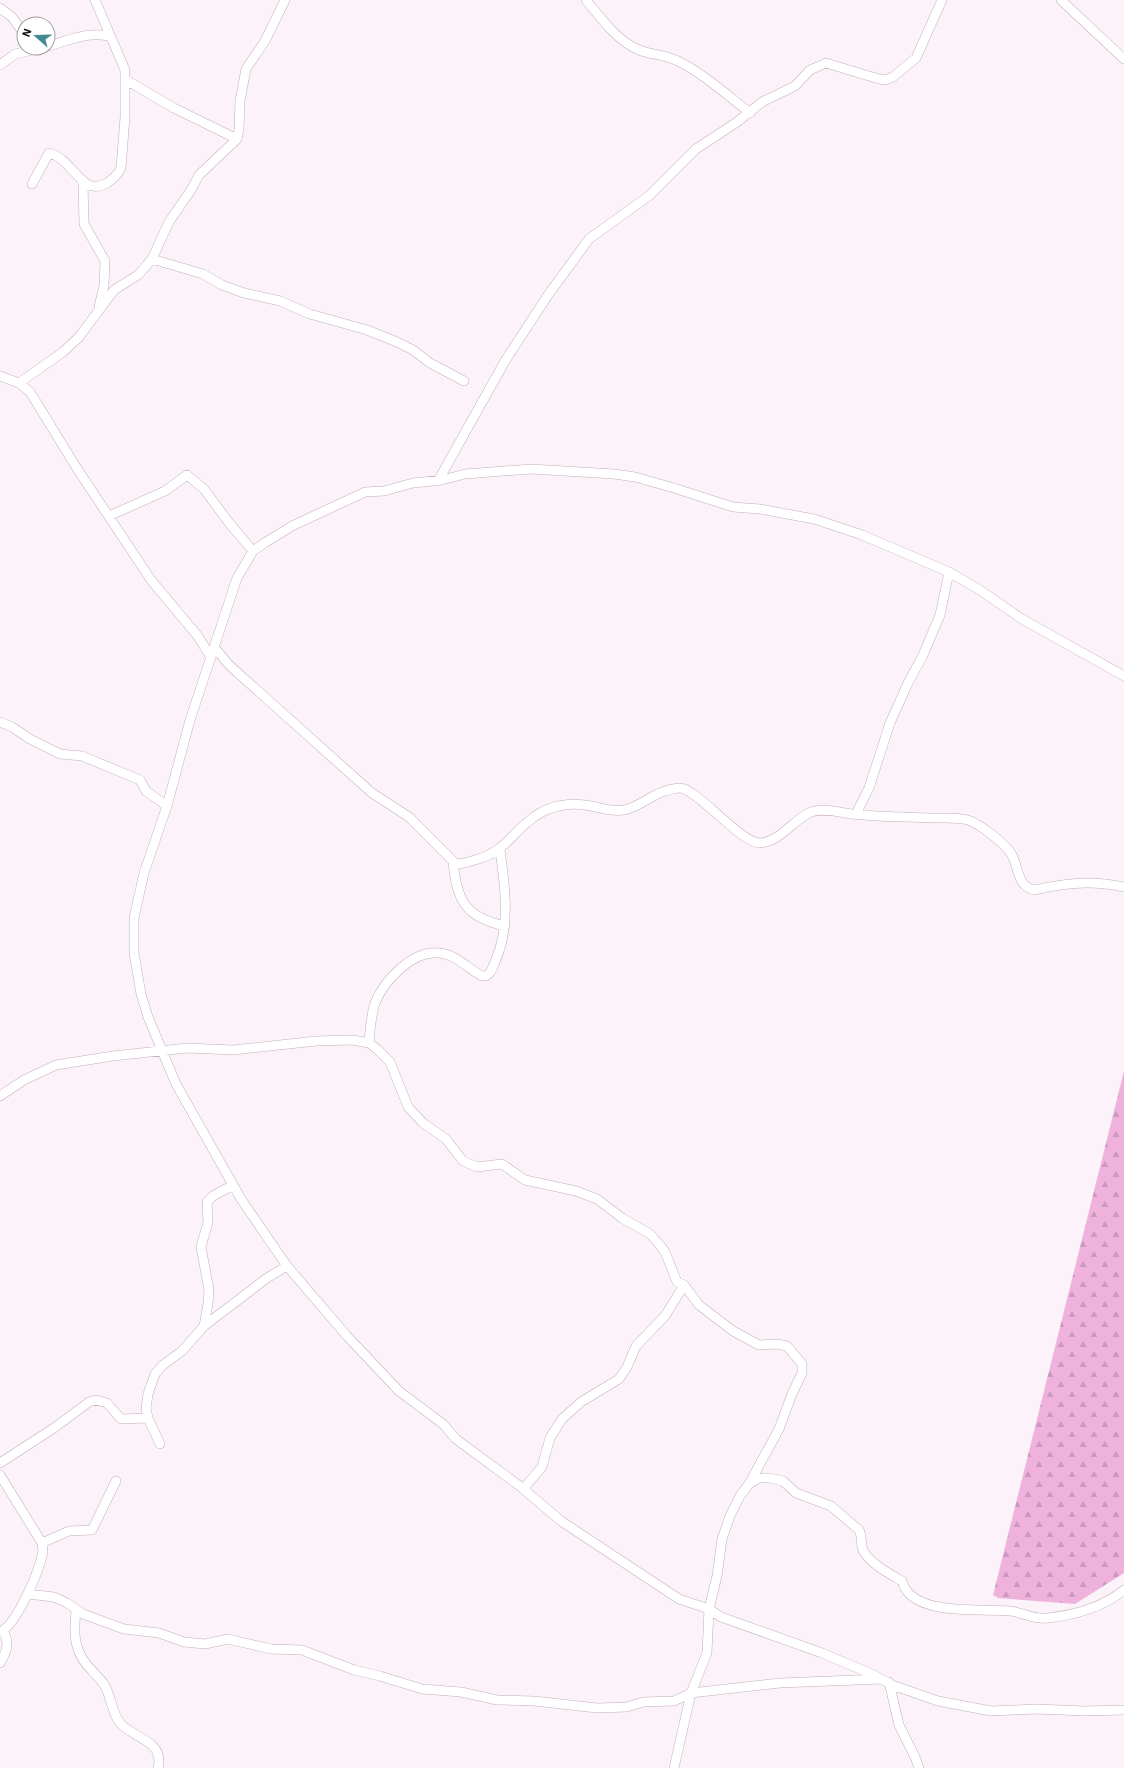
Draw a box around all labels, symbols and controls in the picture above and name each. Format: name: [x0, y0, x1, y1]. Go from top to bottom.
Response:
north arrow: [16, 16, 56, 56]
text: N: [19, 26, 35, 39]

